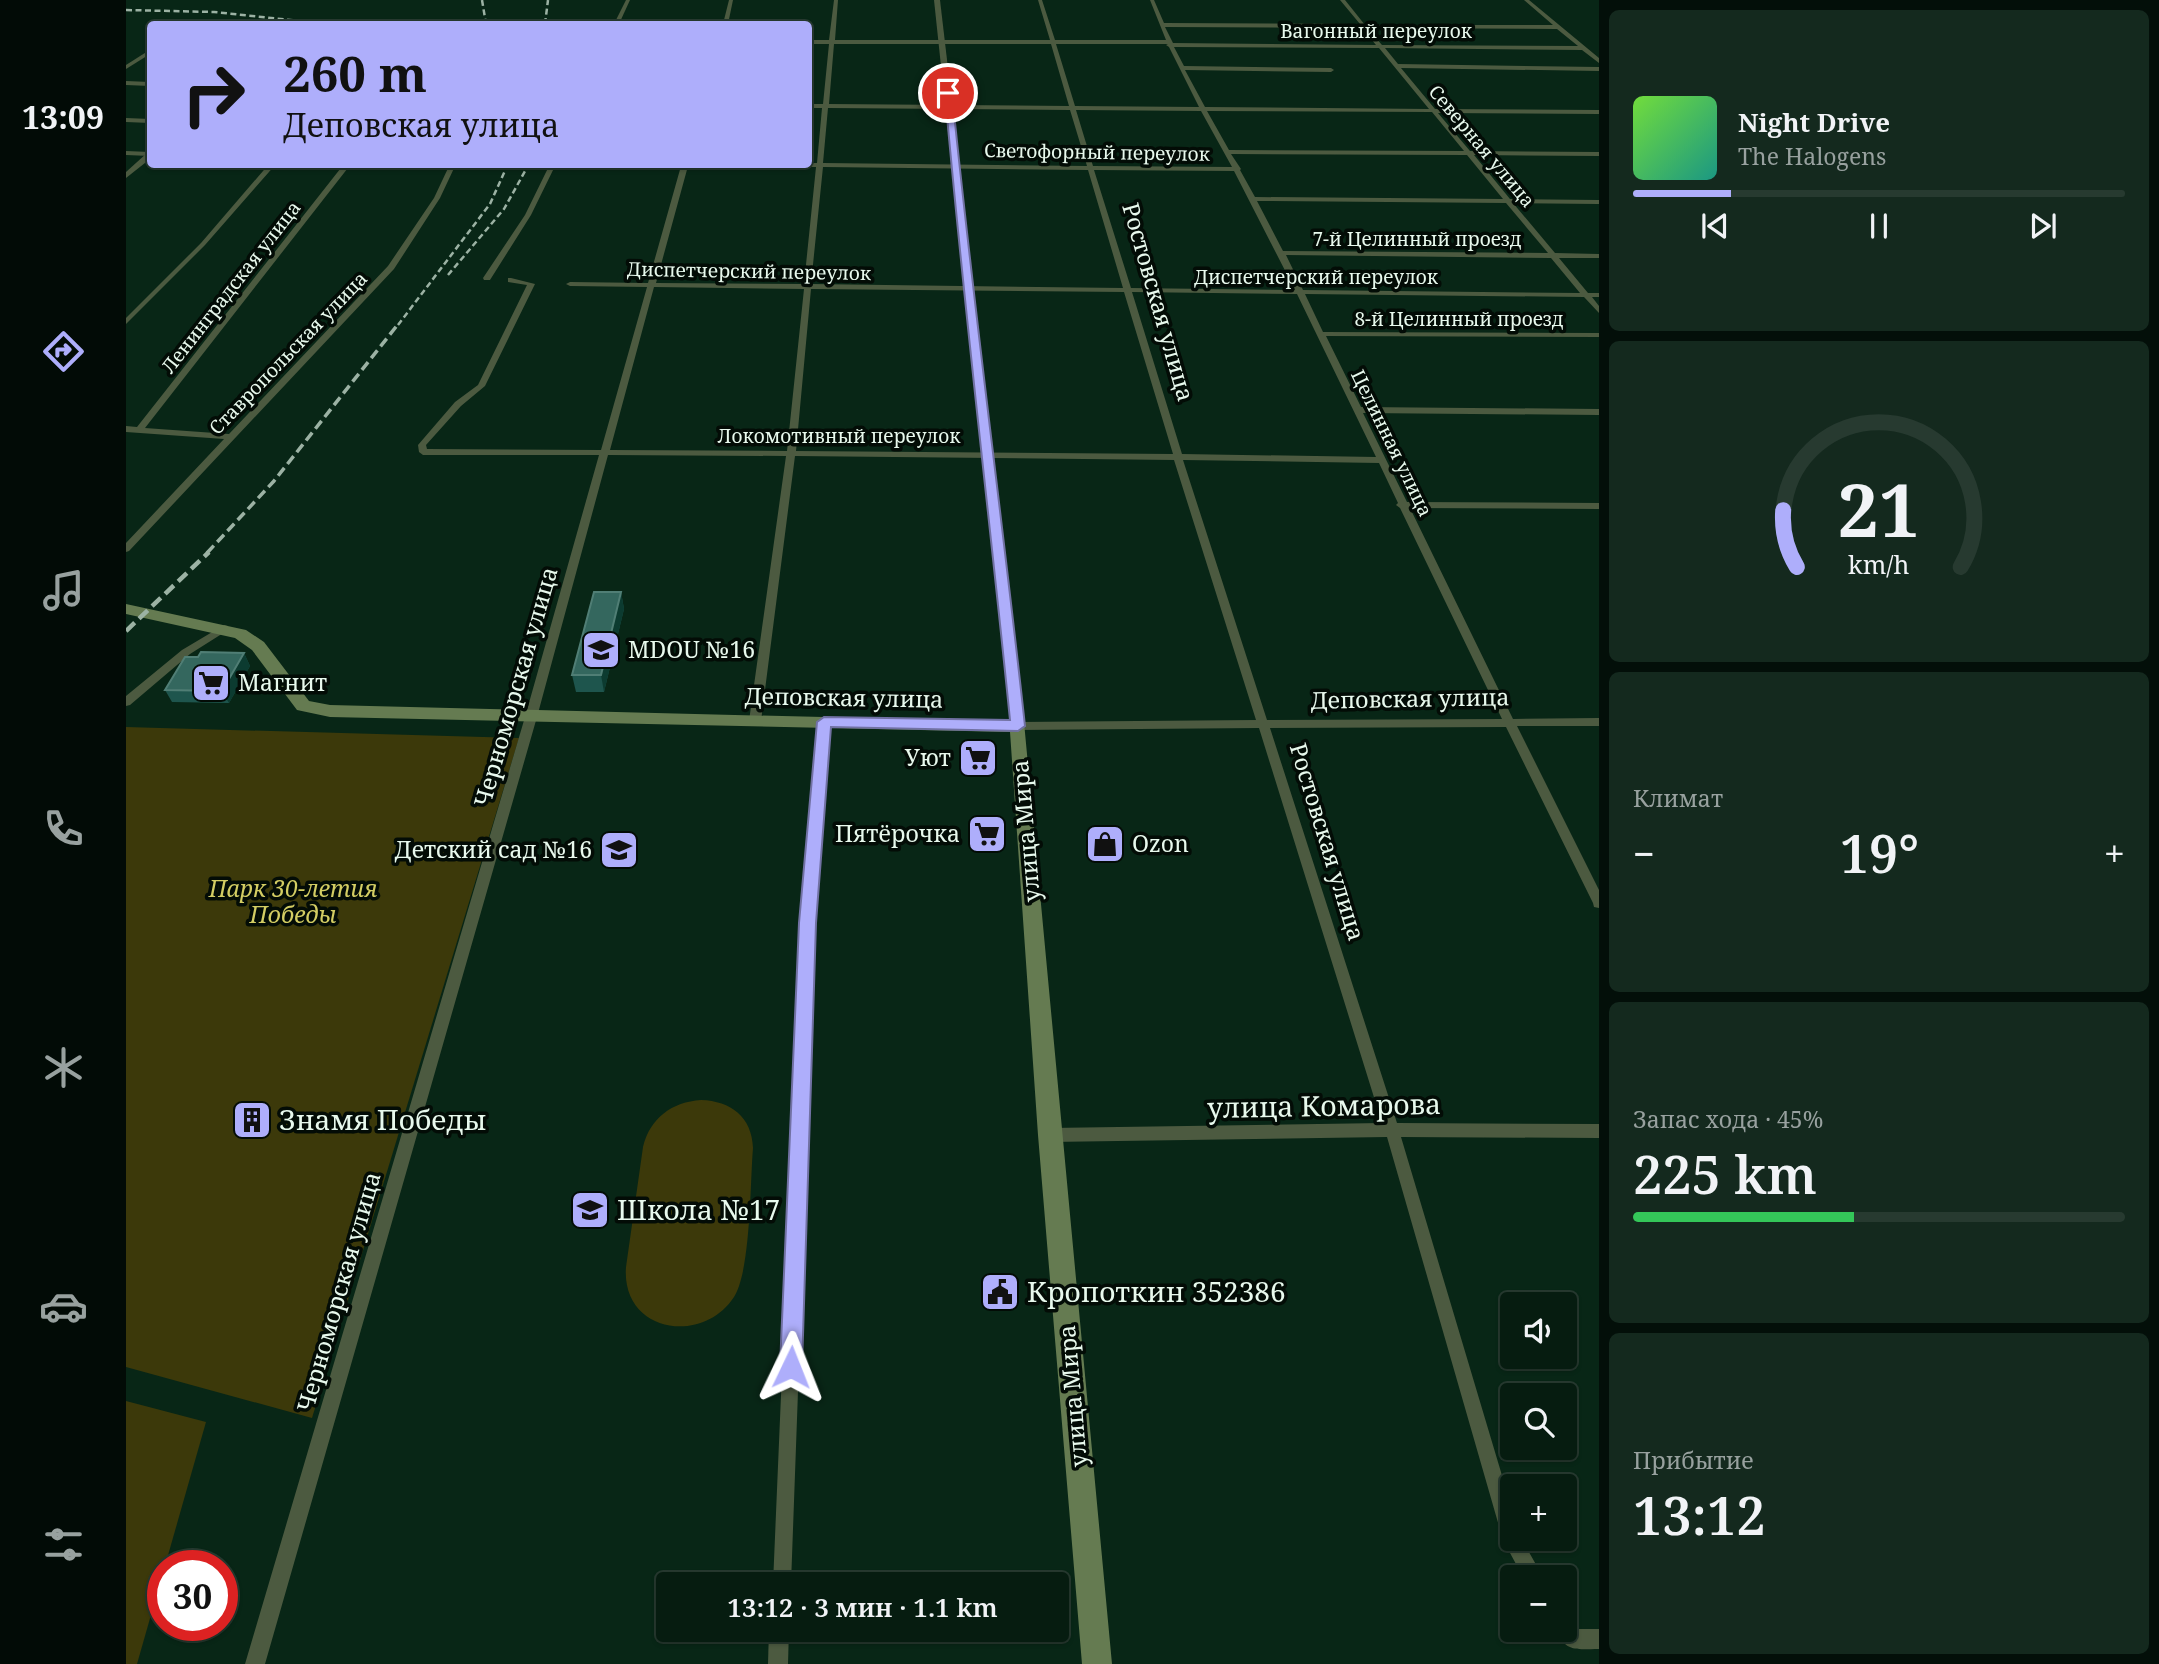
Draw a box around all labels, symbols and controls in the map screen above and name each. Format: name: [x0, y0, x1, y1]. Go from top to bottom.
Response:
street label: Вагонный переулок: [1280, 18, 1473, 44]
text: 260 m: [283, 40, 427, 106]
icon: right: [168, 49, 259, 140]
pin: [918, 63, 978, 123]
icon: arrive: [929, 74, 967, 112]
street label: Северная улица: [1423, 79, 1541, 213]
text: 13:09: [22, 95, 104, 138]
text: Деповская улица: [283, 103, 559, 146]
text: Night Drive: [1738, 104, 1890, 140]
street label: Светофорный переулок: [984, 137, 1211, 167]
text: The Halogens: [1738, 140, 1886, 172]
street label: Ленинградская улица: [156, 196, 306, 378]
street label: Ростовская улица: [1115, 199, 1203, 405]
icon: previous: [1696, 207, 1734, 245]
icon: pause: [1860, 207, 1898, 245]
icon: next: [2024, 207, 2062, 245]
street label: 7-й Целинный проезд: [1312, 226, 1522, 252]
street label: Диспетчерский переулок: [627, 256, 872, 286]
street label: Диспетчерский переулок: [1194, 264, 1439, 290]
street label: Ставропольская улица: [203, 266, 373, 440]
street label: 8-й Целинный проезд: [1354, 306, 1564, 332]
icon: directions: [39, 327, 88, 376]
street label: Целинная улица: [1345, 365, 1439, 521]
street label: Локомотивный переулок: [718, 423, 961, 449]
text: 21: [1838, 460, 1920, 559]
text: km/h: [1848, 547, 1910, 581]
street label: Черноморская улица: [465, 563, 565, 810]
icon: music: [39, 566, 88, 615]
school or university icon: MDOU №16: [580, 629, 622, 671]
place label: MDOU №16: [628, 633, 755, 665]
supermarket icon: Магнит: [190, 662, 232, 704]
place label: Магнит: [238, 666, 327, 698]
street label: Деповская улица: [744, 679, 944, 715]
street label: Деповская улица: [1310, 680, 1510, 716]
supermarket icon: Уют: [957, 737, 999, 779]
street label: Ростовская улица: [1283, 739, 1373, 944]
place label: Уют: [905, 741, 951, 773]
street label: улица Мира: [1003, 759, 1047, 903]
text: Климат: [1633, 782, 1723, 814]
icon: phone: [39, 804, 88, 853]
supermarket icon: Пятёрочка: [966, 813, 1008, 855]
place label: Пятёрочка: [835, 817, 960, 849]
text: 19°: [1840, 817, 1919, 888]
shop icon: Ozon: [1084, 823, 1126, 865]
place label: Ozon: [1132, 827, 1189, 859]
text: −: [1633, 827, 1655, 879]
text: +: [2104, 827, 2125, 879]
school or university icon: Детский сад №16: [598, 829, 640, 871]
place label: Детский сад №16: [395, 833, 592, 865]
park label: Парк 30-летия Победы: [208, 872, 377, 930]
icon: climate: [39, 1043, 88, 1092]
street label: улица Комарова: [1207, 1084, 1441, 1126]
building icon: Знамя Победы: [231, 1099, 273, 1141]
place label: Знамя Победы: [279, 1100, 486, 1138]
text: Запас хода · 45%: [1633, 1103, 1823, 1135]
text: 225 km: [1633, 1138, 1817, 1209]
street label: Черноморская улица: [288, 1168, 388, 1415]
school or university icon: Школа №17: [569, 1189, 611, 1231]
place label: Школа №17: [617, 1190, 780, 1228]
public building icon: Кропоткин 352386: [979, 1271, 1021, 1313]
place label: Кропоткин 352386: [1027, 1272, 1286, 1310]
icon: car: [39, 1282, 88, 1331]
map controls: [1500, 1292, 1577, 1642]
button: sound: [1500, 1292, 1577, 1369]
street label: улица Мира: [1050, 1324, 1094, 1468]
position arrow: [754, 1330, 828, 1404]
button: search: [1500, 1383, 1577, 1460]
text: Прибытие: [1633, 1444, 1754, 1476]
button: +: [1500, 1474, 1577, 1551]
text: 13:12: [1633, 1479, 1766, 1550]
icon: filters: [39, 1520, 88, 1569]
speed limit sign: 30: [147, 1550, 238, 1641]
button: −: [1500, 1565, 1577, 1642]
text: 13:12 · 3 мин · 1.1 km: [727, 1589, 998, 1625]

